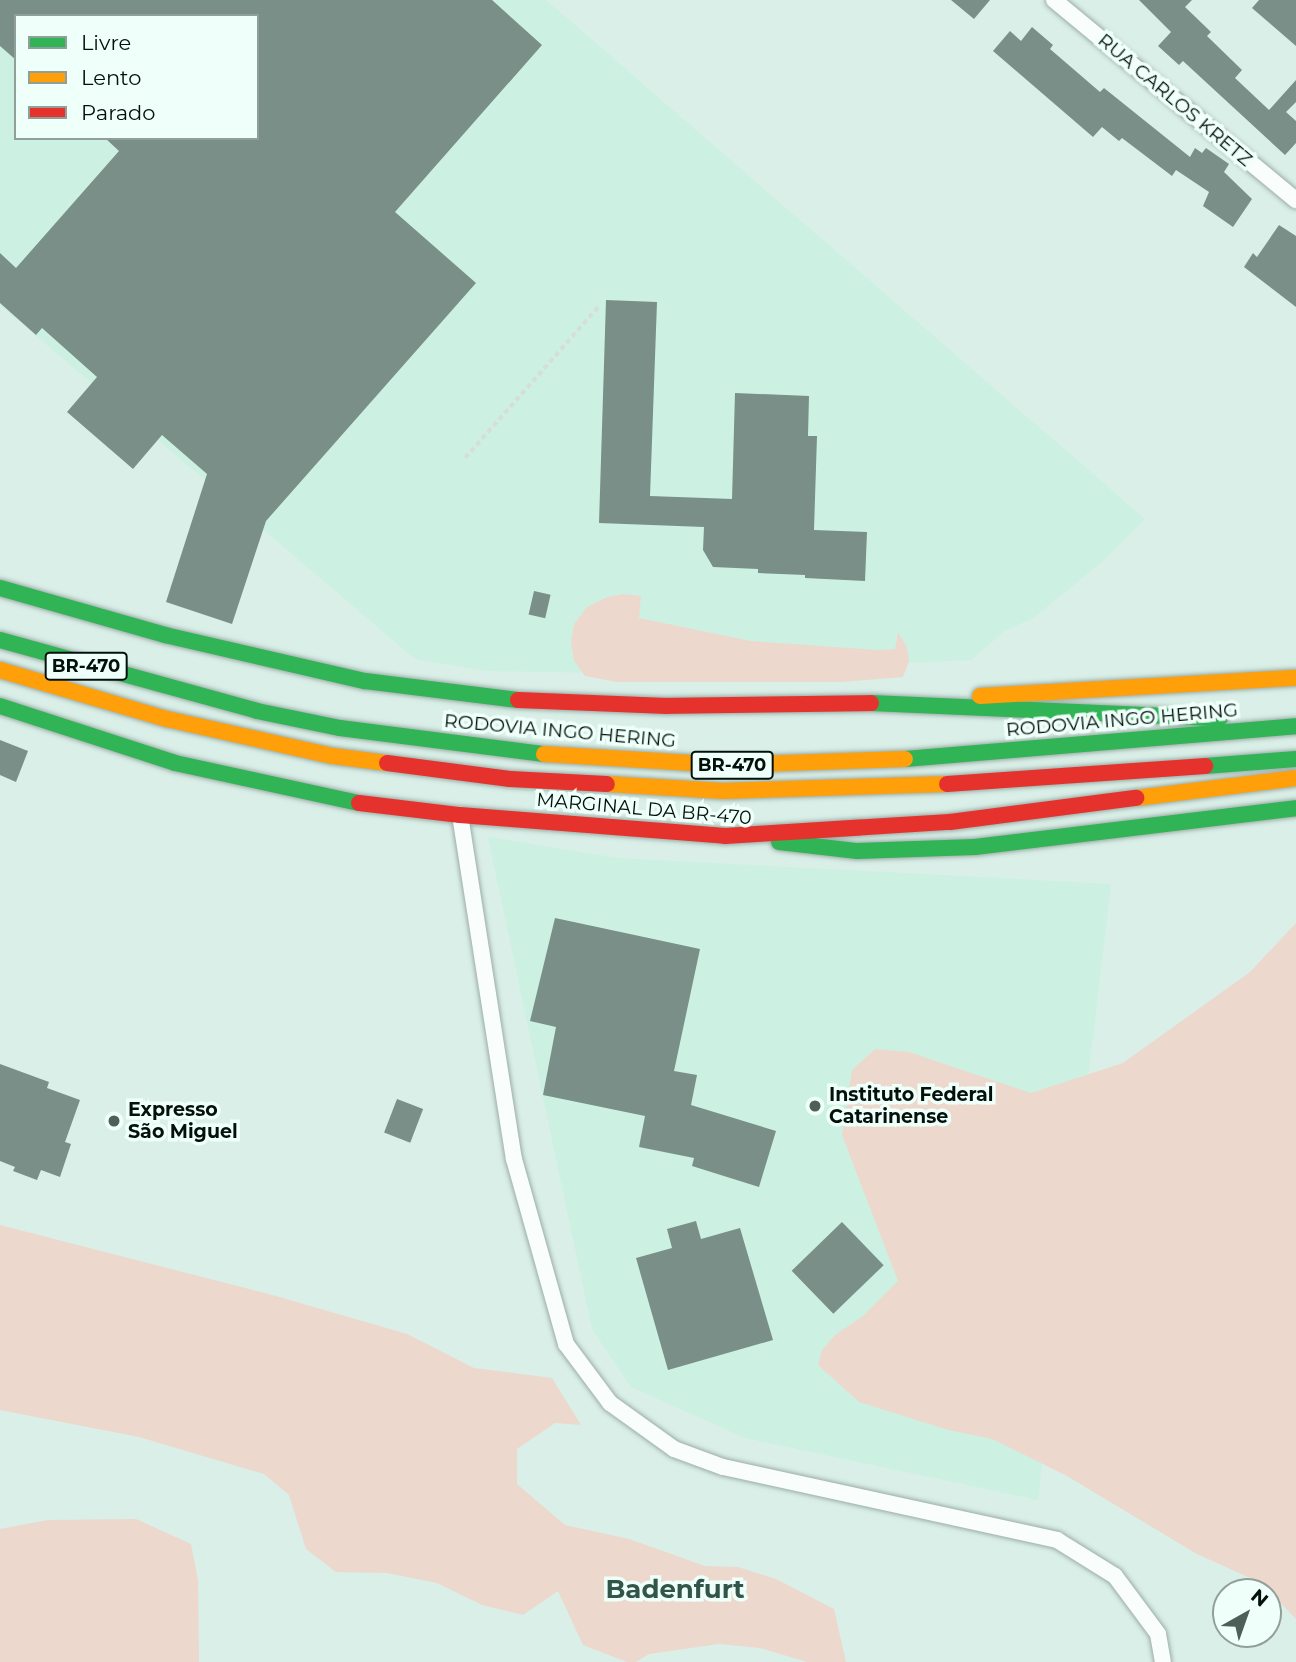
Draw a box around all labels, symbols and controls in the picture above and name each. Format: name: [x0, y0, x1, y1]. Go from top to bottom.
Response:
legend: [14, 14, 259, 140]
street label: RUA CARLOS KRETZ: [1093, 29, 1257, 171]
text: Livre: [81, 30, 131, 55]
text: Lento: [81, 65, 141, 90]
text: Parado: [81, 100, 156, 125]
road number: BR-470: [44, 652, 128, 680]
street label: RODOVIA INGO HERING: [1005, 698, 1239, 742]
street label: RODOVIA INGO HERING: [443, 709, 677, 753]
road number: BR-470: [690, 750, 774, 780]
street label: MARGINAL DA BR-470: [536, 788, 752, 830]
place label: Instituto Federal Catarinense: [829, 1084, 993, 1128]
marker: Instituto Federal Catarinense: [807, 1098, 823, 1114]
place label: Expresso São Miguel: [128, 1099, 238, 1143]
marker: Expresso São Miguel: [106, 1113, 122, 1129]
district label: Badenfurt: [605, 1574, 745, 1606]
north arrow: [1212, 1578, 1282, 1648]
text: N: [1246, 1584, 1273, 1612]

